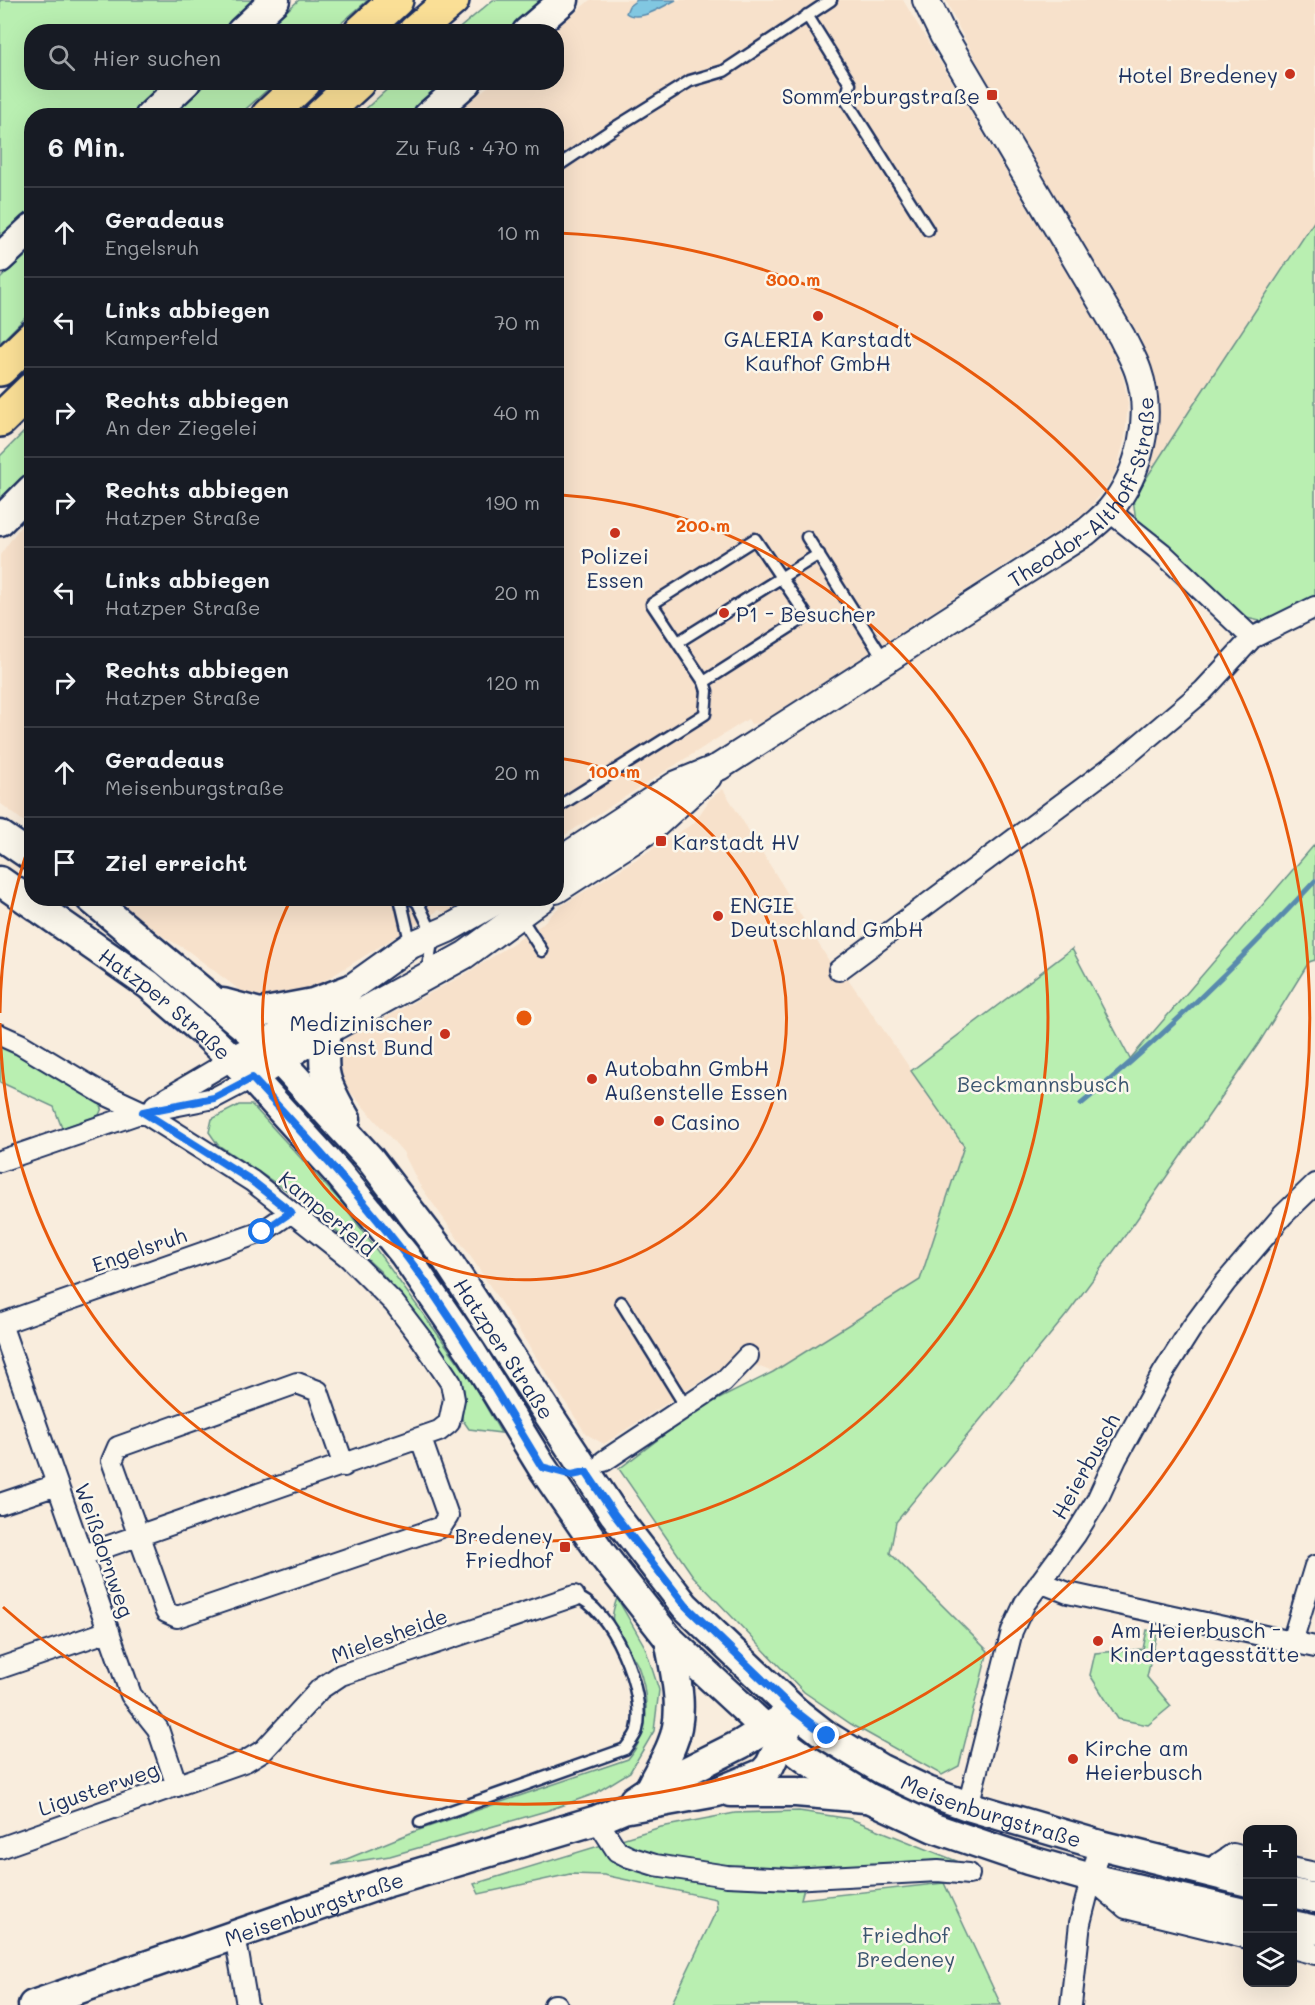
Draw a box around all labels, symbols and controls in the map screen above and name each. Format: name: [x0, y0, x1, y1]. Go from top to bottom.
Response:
search box: [24, 24, 564, 90]
icon: search: [45, 41, 78, 74]
text: Hier suchen: [93, 43, 221, 72]
place label: Hotel Bredeney: [1118, 61, 1278, 88]
marker: Hotel Bredeney: [1283, 67, 1297, 81]
place label: Sommerburgstraße: [782, 82, 980, 109]
marker: Sommerburgstraße: [985, 88, 999, 102]
text: 6 Min.: [48, 130, 126, 164]
text: Zu Fuß · 470 m: [395, 134, 540, 160]
text: Geradeaus: [105, 205, 224, 234]
icon: ahead: [48, 216, 81, 249]
text: 10 m: [496, 219, 540, 245]
text: Engelsruh: [105, 234, 199, 260]
text: 300 m: [766, 267, 820, 291]
text: Links abbiegen: [105, 295, 270, 324]
icon: left: [48, 306, 81, 339]
text: 70 m: [494, 309, 540, 335]
marker: GALERIA Karstadt Kaufhof GmbH: [811, 309, 825, 323]
text: Kamperfeld: [105, 324, 218, 350]
place label: GALERIA Karstadt Kaufhof GmbH: [724, 325, 912, 376]
text: Rechts abbiegen: [105, 385, 289, 414]
icon: right: [48, 396, 81, 429]
street label: Theodor-Althoff-Straße: [1002, 396, 1158, 592]
text: 40 m: [494, 399, 540, 425]
text: An der Ziegelei: [105, 414, 257, 440]
text: Rechts abbiegen: [105, 475, 289, 504]
icon: right: [48, 486, 81, 519]
text: 190 m: [485, 489, 540, 515]
text: Hatzper Straße: [105, 504, 260, 530]
text: 200 m: [676, 513, 730, 537]
marker: Polizei Essen: [608, 526, 622, 540]
place label: Polizei Essen: [581, 542, 649, 593]
text: Links abbiegen: [105, 565, 270, 594]
icon: left: [48, 576, 81, 609]
text: 20 m: [494, 579, 540, 605]
text: Hatzper Straße: [105, 594, 260, 620]
place label: P1 - Besucher: [736, 600, 876, 627]
marker: P1 - Besucher: [717, 606, 731, 620]
text: Rechts abbiegen: [105, 655, 289, 684]
icon: right: [48, 666, 81, 699]
text: 120 m: [485, 669, 540, 695]
text: Hatzper Straße: [105, 684, 260, 710]
text: Geradeaus: [105, 745, 224, 774]
icon: ahead: [48, 756, 81, 789]
text: 20 m: [494, 759, 540, 785]
text: 100 m: [588, 759, 640, 783]
text: Meisenburgstraße: [105, 774, 284, 800]
place label: Karstadt HV: [673, 828, 800, 855]
marker: Karstadt HV: [654, 834, 668, 848]
icon: arrive: [48, 846, 81, 879]
text: Ziel erreicht: [105, 848, 247, 877]
place label: ENGIE Deutschland GmbH: [730, 891, 923, 942]
marker: ENGIE Deutschland GmbH: [711, 909, 725, 923]
street label: Hatzper Straße: [94, 941, 238, 1065]
centre of rings: [514, 1008, 534, 1028]
place label: Medizinischer Dienst Bund: [289, 1009, 433, 1060]
marker: Medizinischer Dienst Bund: [438, 1027, 452, 1041]
place label: Autobahn GmbH Außenstelle Essen: [604, 1054, 788, 1105]
park label: Beckmannsbusch: [957, 1070, 1129, 1097]
marker: Autobahn GmbH Außenstelle Essen: [585, 1072, 599, 1086]
place label: Casino: [671, 1108, 740, 1135]
marker: Casino: [652, 1114, 666, 1128]
street label: Kamperfeld: [274, 1164, 382, 1262]
route start: [248, 1218, 274, 1244]
street label: Engelsruh: [88, 1220, 190, 1278]
street label: Hatzper Straße: [449, 1273, 561, 1424]
street label: Heierbusch: [1045, 1408, 1125, 1524]
street label: Weißdornweg: [69, 1479, 141, 1621]
place label: Bredeney Friedhof: [455, 1522, 554, 1573]
marker: Bredeney Friedhof: [558, 1540, 572, 1554]
street label: Mielesheide: [327, 1601, 451, 1669]
place label: Am Heierbusch - Kindertagesstätte: [1110, 1616, 1299, 1667]
marker: Am Heierbusch - Kindertagesstätte: [1091, 1634, 1105, 1648]
route end: [813, 1722, 839, 1748]
place label: Kirche am Heierbusch: [1085, 1734, 1202, 1785]
marker: Kirche am Heierbusch: [1066, 1752, 1080, 1766]
street label: Ligusterweg: [34, 1755, 162, 1821]
street label: Meisenburgstraße: [897, 1767, 1085, 1852]
map controls: [1243, 1825, 1297, 1987]
button: +: [1243, 1825, 1297, 1879]
street label: Meisenburgstraße: [220, 1865, 407, 1951]
button: −: [1243, 1879, 1297, 1933]
park label: Friedhof Bredeney: [857, 1921, 955, 1972]
button: layers: [1243, 1933, 1297, 1987]

